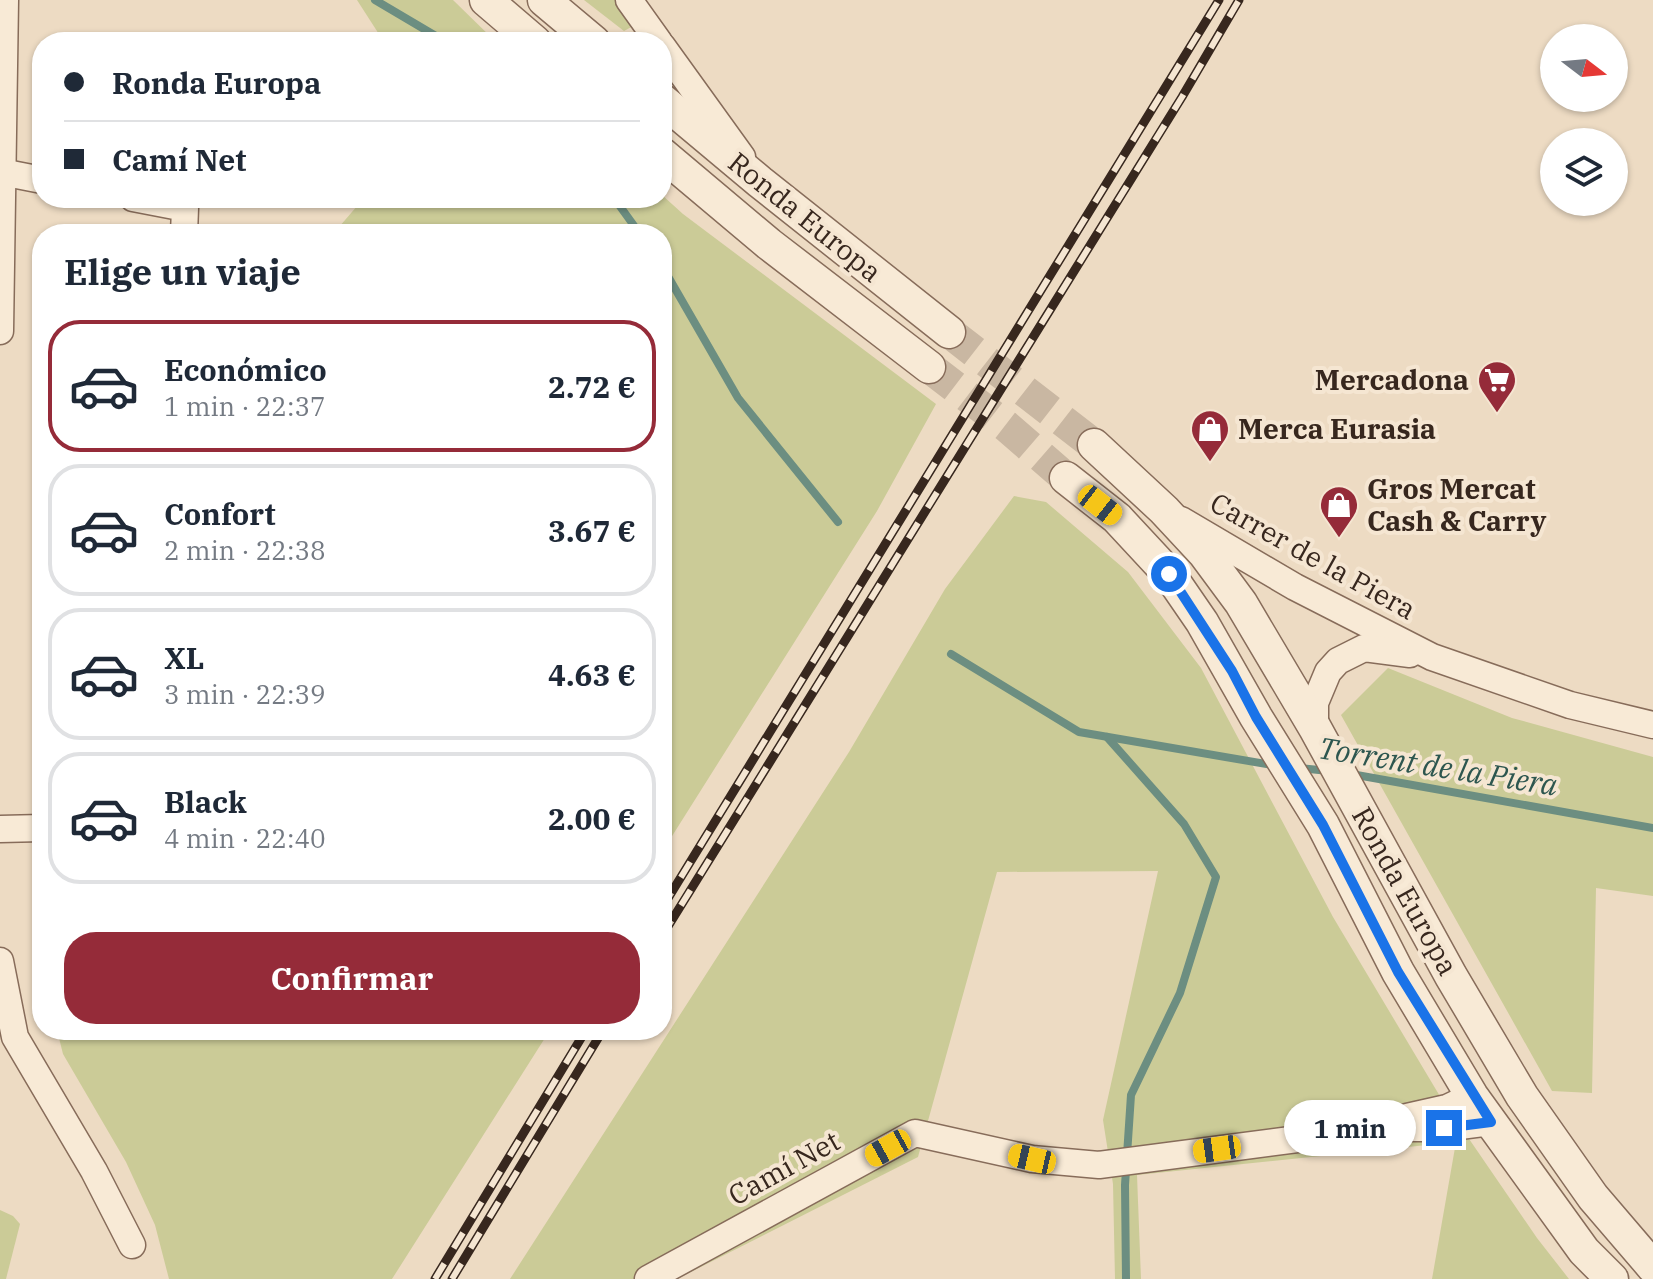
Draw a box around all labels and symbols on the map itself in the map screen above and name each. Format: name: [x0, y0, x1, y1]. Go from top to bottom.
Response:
north arrow: [1540, 24, 1628, 112]
street label: Ronda Europa: [721, 143, 890, 290]
supermarket icon: Mercadona: [1476, 359, 1518, 414]
place label: Mercadona: [1315, 361, 1469, 398]
shop icon: Merca Eurasia: [1189, 408, 1231, 463]
place label: Merca Eurasia: [1238, 410, 1436, 447]
place label: Gros Mercat Cash & Carry: [1367, 470, 1546, 539]
car: [1074, 481, 1126, 529]
street label: Carrer de la Piera: [1204, 484, 1423, 627]
shop icon: Gros Mercat Cash & Carry: [1318, 484, 1360, 539]
route start: [1151, 556, 1187, 592]
water label: Torrent de la Piera: [1316, 727, 1561, 804]
street label: Ronda Europa: [1344, 800, 1467, 982]
callout: 1 min: [1284, 1100, 1416, 1156]
route end: [1426, 1110, 1462, 1146]
street label: Camí Net: [722, 1122, 846, 1213]
car: [861, 1126, 915, 1170]
car: [1192, 1134, 1242, 1164]
car: [1006, 1142, 1058, 1176]

